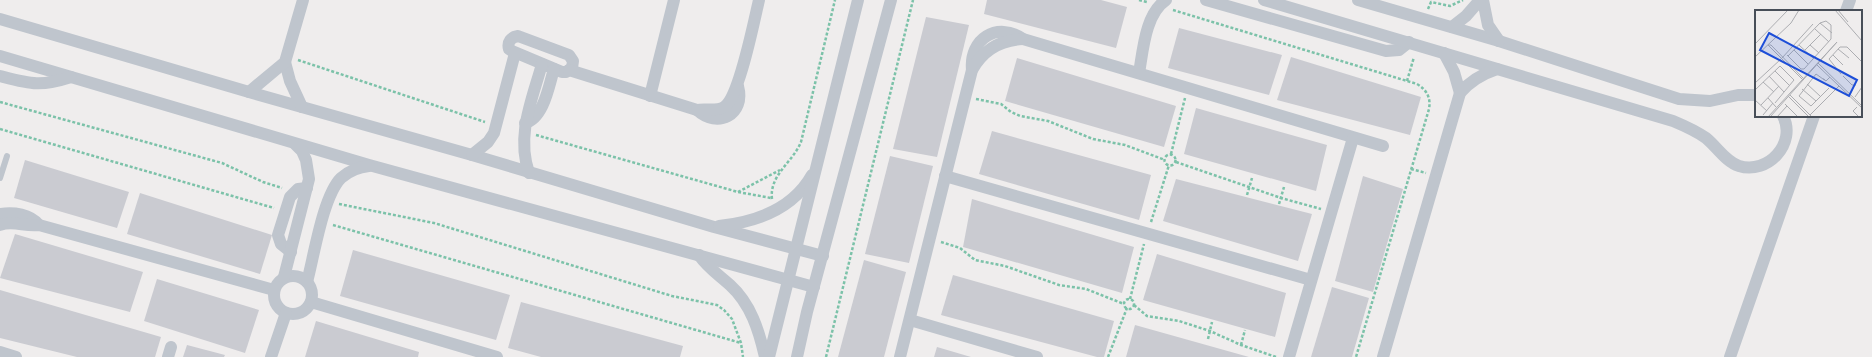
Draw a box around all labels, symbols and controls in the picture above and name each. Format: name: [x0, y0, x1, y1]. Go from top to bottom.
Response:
inset map: [1755, 10, 1862, 117]

